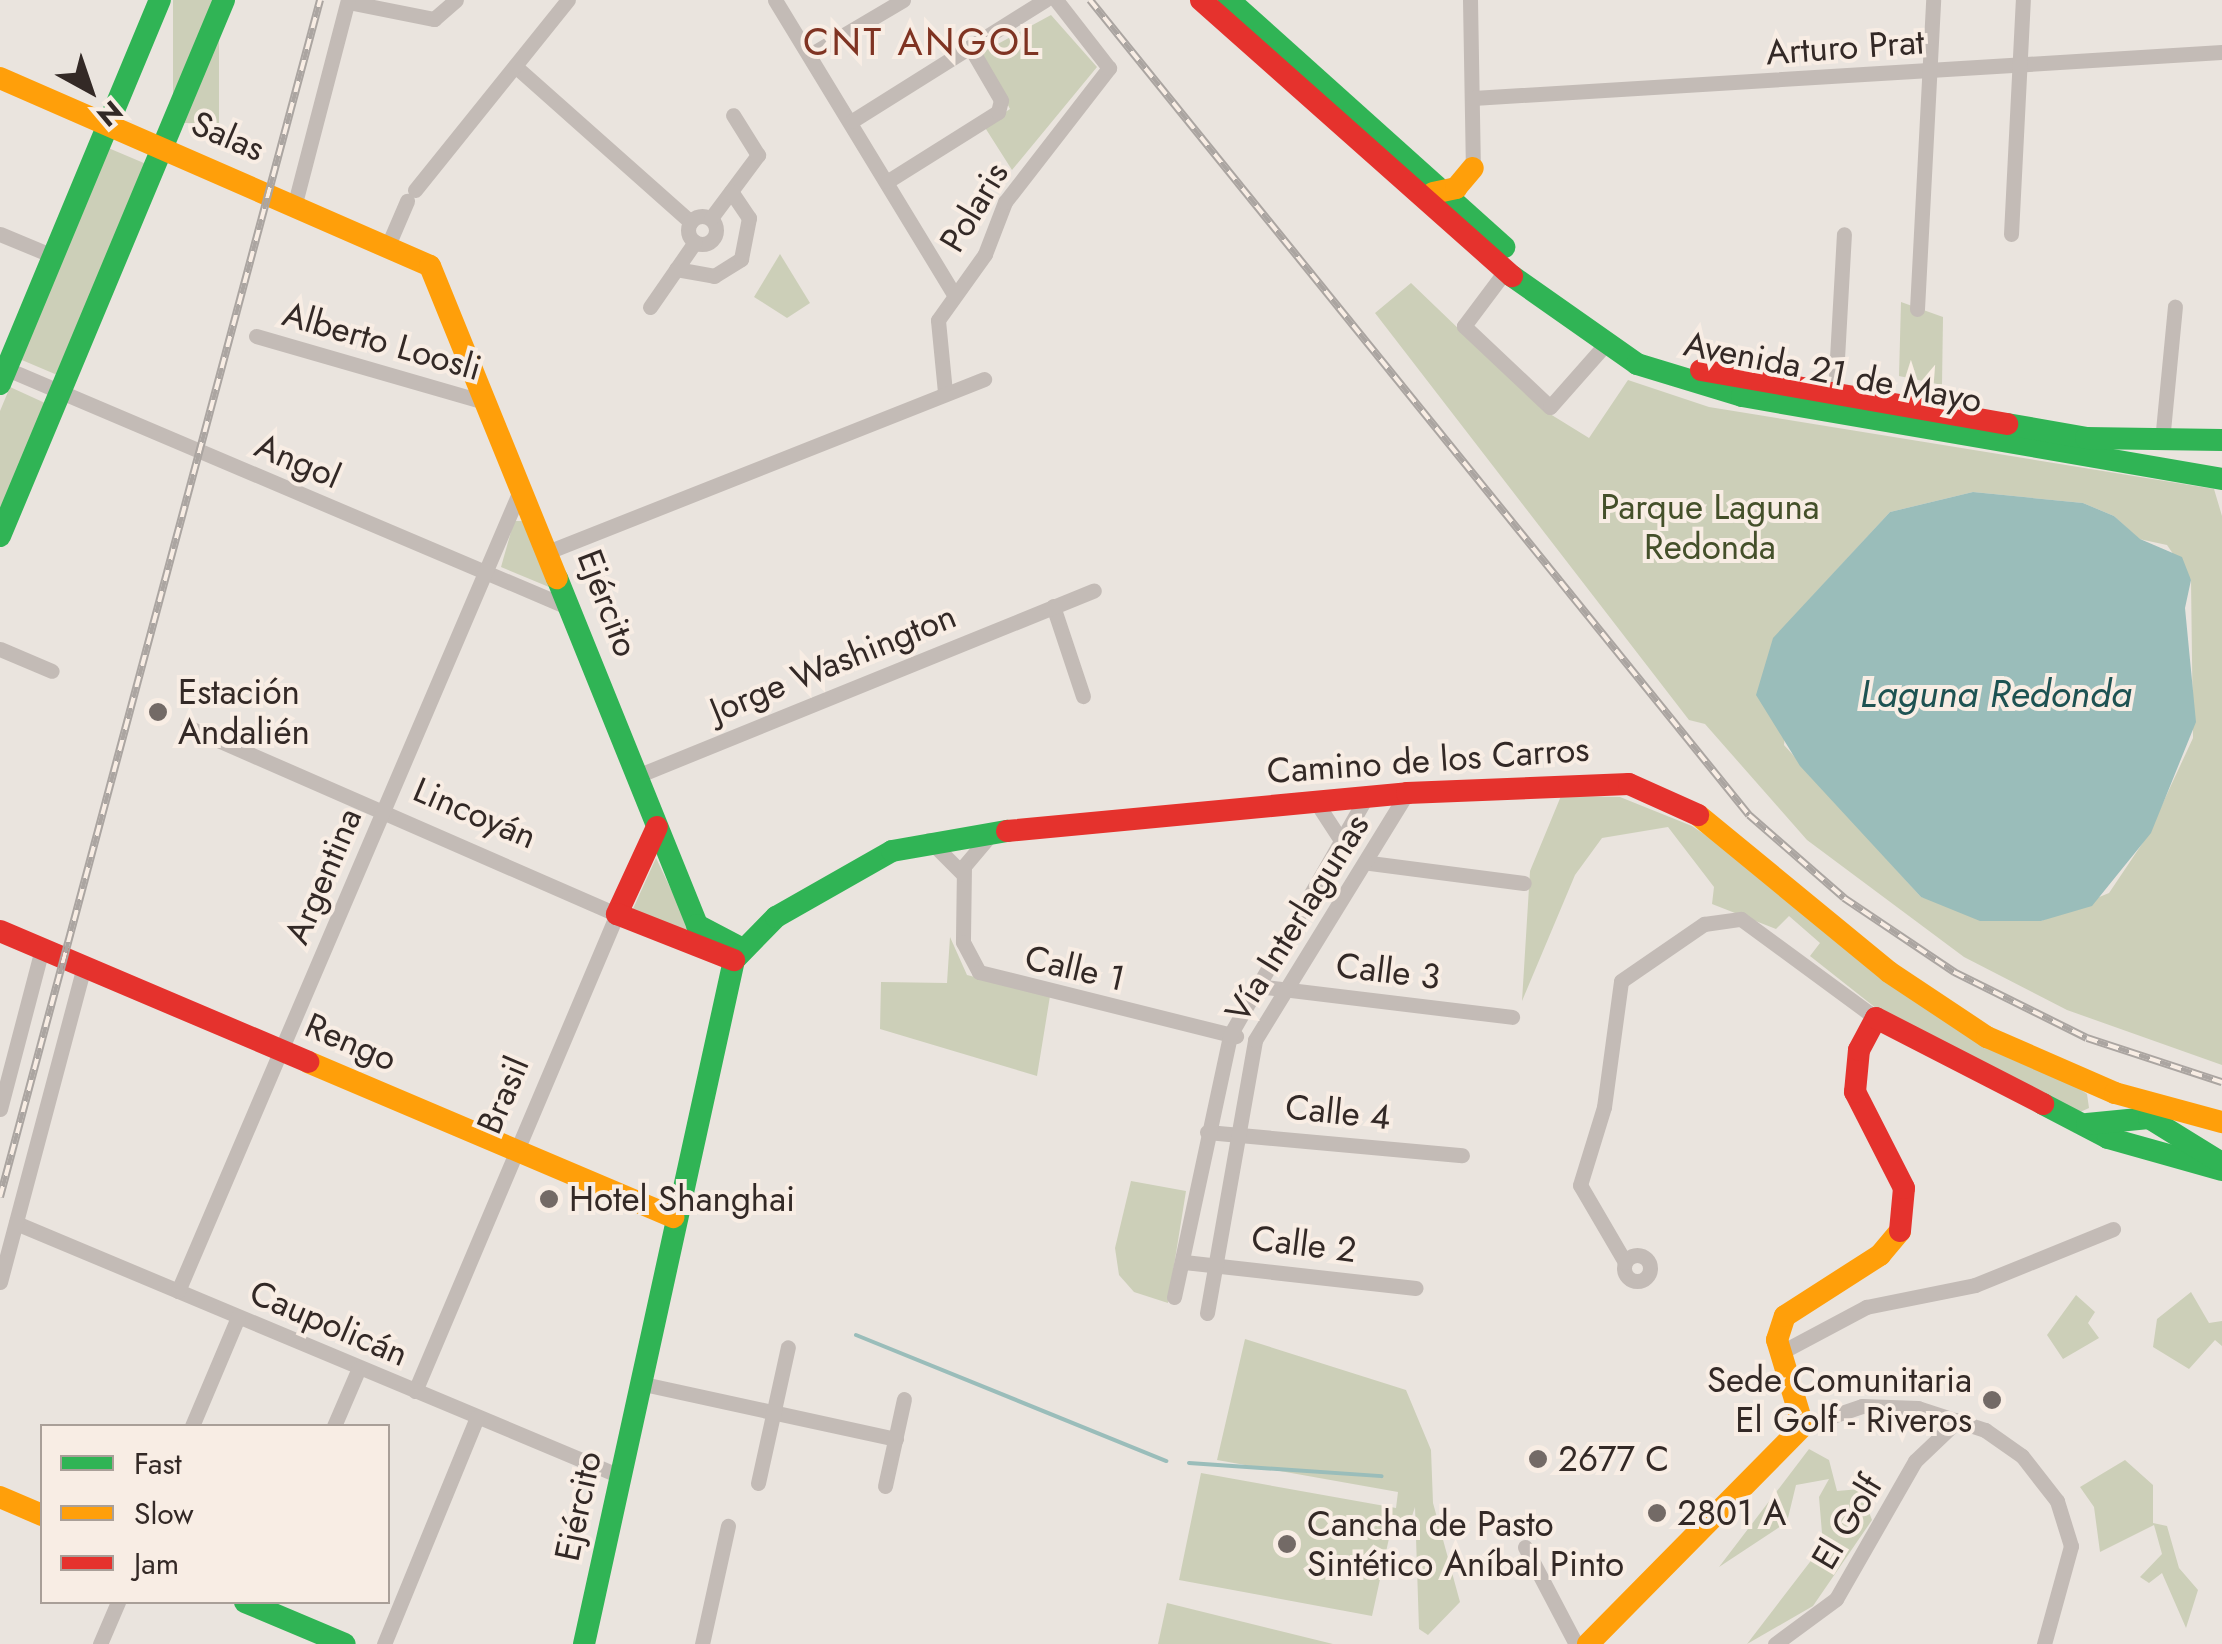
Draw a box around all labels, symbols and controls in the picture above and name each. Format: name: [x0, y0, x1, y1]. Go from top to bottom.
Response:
district label: CNT ANGOL: [803, 19, 1041, 65]
street label: Arturo Prat: [1764, 21, 1926, 73]
north arrow: [40, 40, 140, 140]
text: N: [88, 91, 131, 136]
street label: Salas: [185, 102, 271, 170]
street label: Polaris: [931, 154, 1017, 260]
street label: Alberto Loosli: [278, 293, 486, 389]
street label: Avenida 21 de Mayo: [1680, 323, 1986, 421]
street label: Angol: [249, 424, 347, 498]
park label: Parque Laguna Redonda: [1600, 486, 1820, 568]
street label: Ejército: [569, 544, 647, 662]
street label: Jorge Washington: [704, 595, 962, 731]
place label: Estación Andalién: [178, 671, 310, 753]
water label: Laguna Redonda: [1860, 671, 2132, 717]
marker: Estación Andalién: [147, 701, 169, 723]
street label: Camino de los Carros: [1265, 728, 1591, 792]
street label: Lincoyán: [407, 768, 543, 858]
street label: Argentina: [276, 802, 370, 950]
street label: Vía Interlagunas: [1216, 806, 1378, 1030]
street label: Calle 1: [1021, 936, 1129, 1000]
street label: Calle 3: [1334, 944, 1442, 998]
street label: Rengo: [299, 1004, 403, 1080]
street label: Brasil: [468, 1050, 538, 1140]
street label: Calle 4: [1283, 1086, 1393, 1138]
place label: Hotel Shanghai: [569, 1178, 795, 1220]
marker: Hotel Shanghai: [538, 1188, 560, 1210]
street label: Calle 2: [1249, 1217, 1359, 1271]
street label: Caupolicán: [244, 1271, 414, 1375]
place label: Sede Comunitaria El Golf - Riveros: [1707, 1359, 1972, 1441]
marker: Sede Comunitaria El Golf - Riveros: [1981, 1389, 2003, 1411]
legend: [40, 1424, 390, 1604]
place label: 2677 C: [1558, 1438, 1669, 1480]
text: Fast: [134, 1442, 182, 1485]
street label: Ejército: [546, 1447, 610, 1565]
marker: 2677 C: [1527, 1448, 1549, 1470]
street label: El Golf: [1803, 1467, 1891, 1577]
text: Slow: [134, 1492, 194, 1535]
place label: 2801 A: [1677, 1492, 1786, 1534]
marker: 2801 A: [1646, 1502, 1668, 1524]
place label: Cancha de Pasto Sintético Aníbal Pinto: [1307, 1503, 1624, 1585]
marker: Cancha de Pasto Sintético Aníbal Pinto: [1276, 1533, 1298, 1555]
text: Jam: [134, 1542, 179, 1585]

